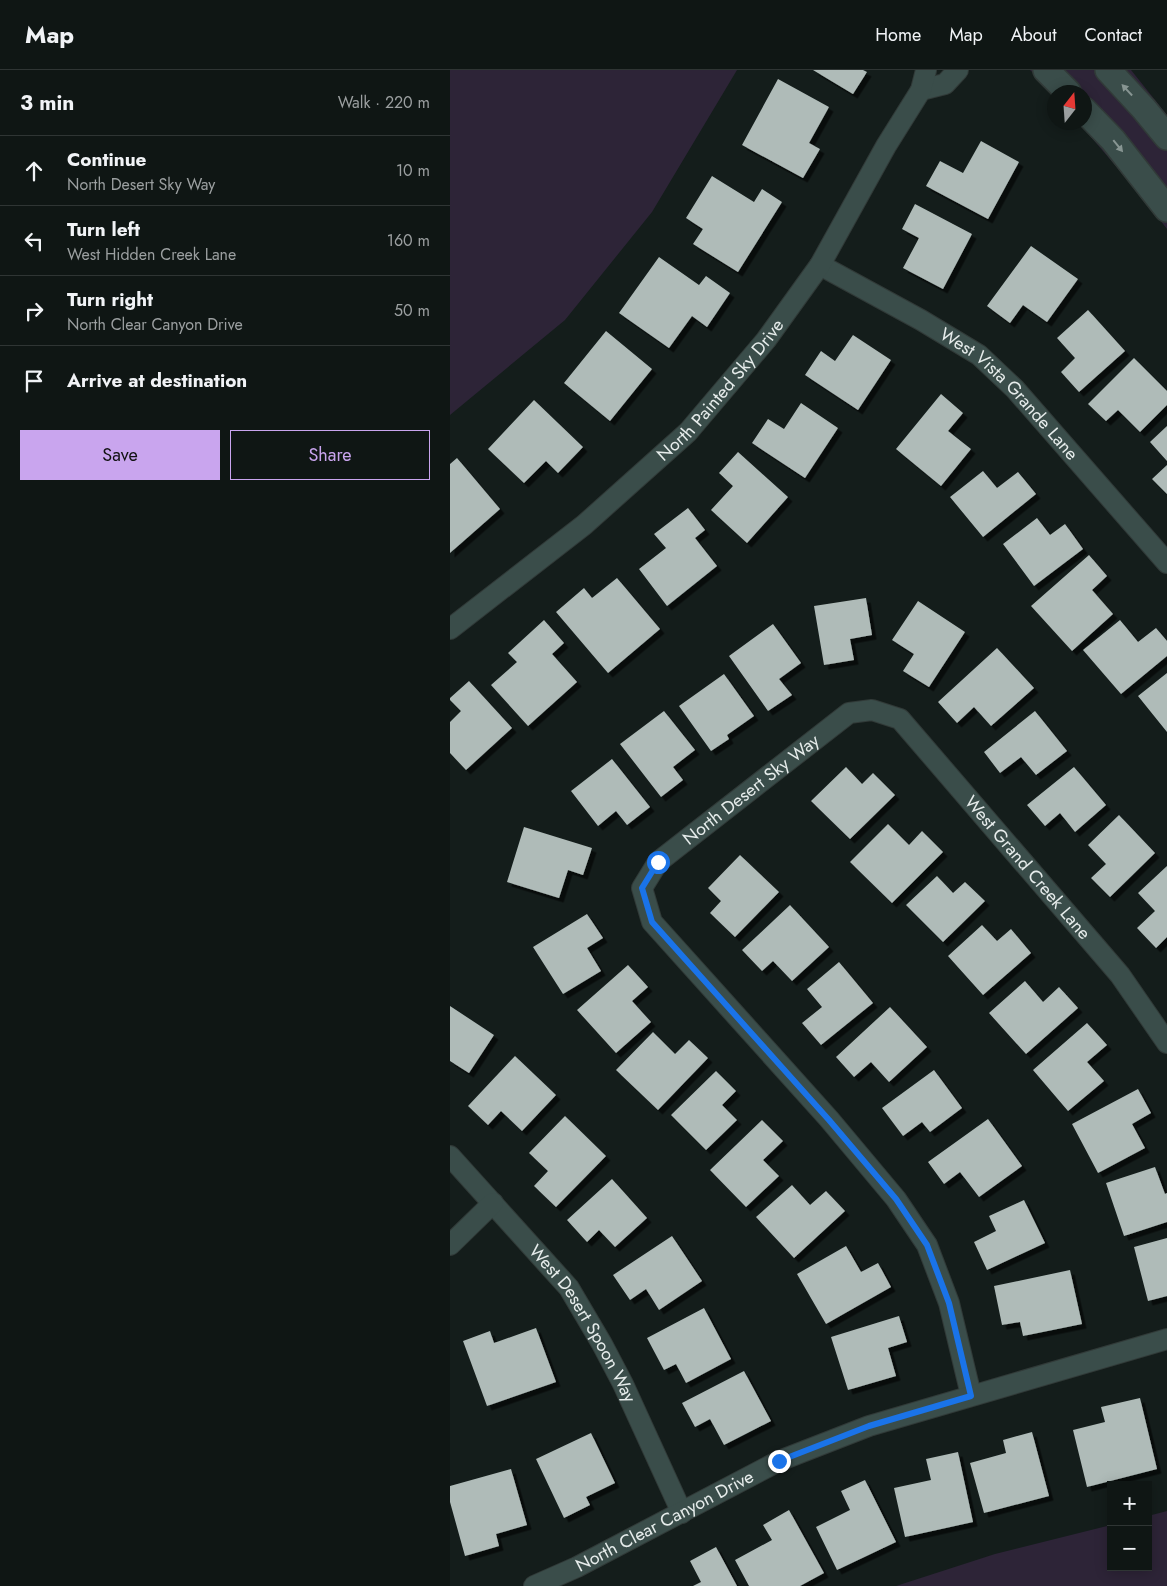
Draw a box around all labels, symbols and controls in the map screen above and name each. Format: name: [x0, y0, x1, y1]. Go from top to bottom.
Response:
text: Map: [25, 17, 74, 52]
text: Home: [875, 22, 921, 48]
text: Map: [949, 22, 983, 48]
text: About: [1011, 22, 1056, 48]
text: Contact: [1084, 22, 1142, 48]
one-way arrow: [1121, 84, 1133, 96]
north arrow: [1047, 85, 1092, 130]
text: 3 min: [20, 88, 74, 118]
text: Walk · 220 m: [338, 91, 430, 114]
one-way arrow: [1112, 139, 1123, 152]
text: Continue: [67, 146, 146, 173]
icon: ahead: [20, 157, 48, 185]
text: 10 m: [396, 159, 430, 182]
text: North Desert Sky Way: [67, 173, 215, 196]
text: Turn left: [67, 216, 140, 243]
icon: left: [20, 227, 48, 255]
text: 160 m: [387, 229, 430, 252]
text: West Hidden Creek Lane: [67, 243, 236, 266]
text: Turn right: [67, 286, 153, 313]
icon: right: [20, 297, 48, 325]
text: 50 m: [394, 299, 430, 322]
text: North Clear Canyon Drive: [67, 313, 243, 336]
street label: North Painted Sky Drive: [651, 314, 790, 467]
street label: West Vista Grande Lane: [935, 321, 1084, 466]
icon: arrive: [20, 367, 48, 395]
text: Arrive at destination: [67, 367, 247, 394]
button: Save: [20, 430, 220, 480]
button: Share: [230, 430, 430, 480]
street label: North Desert Sky Way: [677, 728, 825, 851]
street label: West Grand Creek Lane: [958, 790, 1097, 945]
route start: [647, 851, 670, 874]
street label: West Desert Spoon Way: [523, 1239, 643, 1407]
route end: [768, 1450, 791, 1473]
street label: North Clear Canyon Drive: [571, 1463, 758, 1579]
map controls: [1107, 1481, 1152, 1571]
button: +: [1107, 1481, 1152, 1526]
button: −: [1107, 1526, 1152, 1571]

